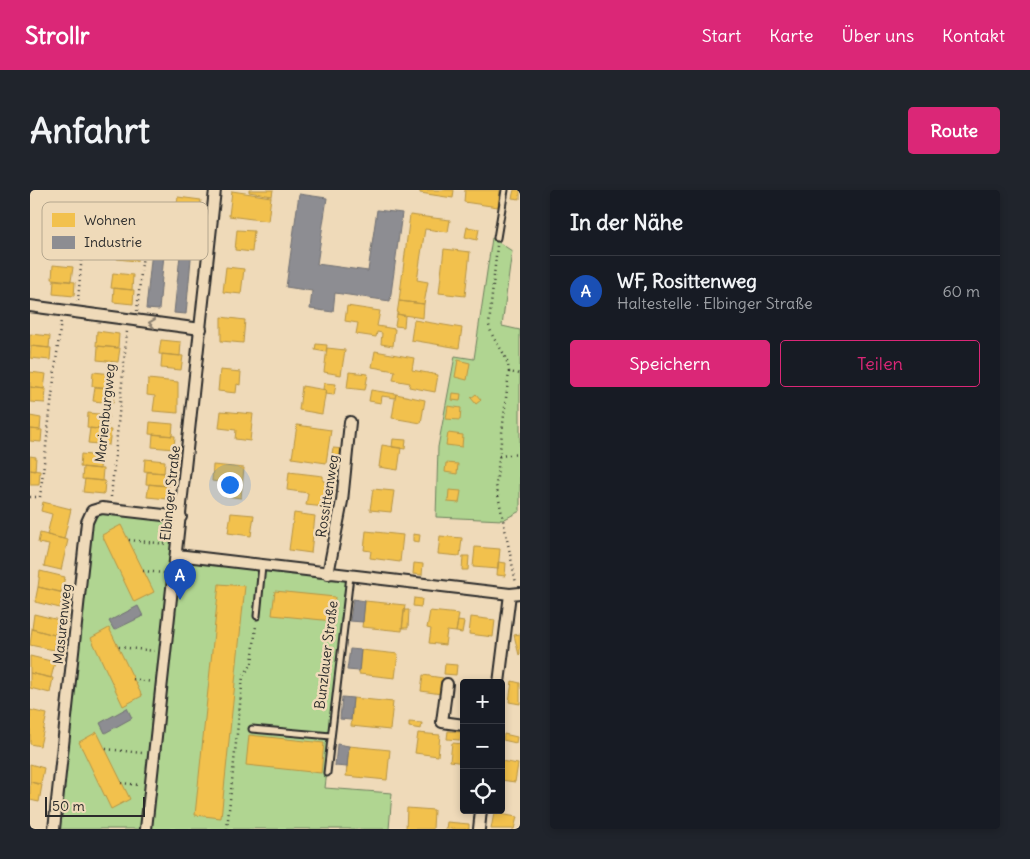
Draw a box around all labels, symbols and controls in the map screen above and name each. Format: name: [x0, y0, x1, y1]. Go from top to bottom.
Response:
text: Strollr: [25, 20, 90, 50]
text: Start: [702, 24, 741, 47]
text: Karte: [769, 24, 814, 47]
text: Über uns: [842, 24, 914, 47]
text: Kontakt: [942, 24, 1005, 47]
button: Route: [908, 107, 1000, 154]
text: Anfahrt: [30, 108, 150, 152]
legend: [42, 202, 208, 260]
text: In der Nähe: [570, 209, 683, 236]
text: Wohnen: [84, 211, 136, 229]
text: Industrie: [84, 233, 142, 251]
text: WF, Rosittenweg: [617, 269, 757, 293]
text: A: [581, 281, 591, 301]
text: 60 m: [942, 281, 980, 301]
text: Haltestelle · Elbinger Straße: [617, 293, 813, 313]
one-way arrow: [148, 318, 157, 328]
button: Speichern: [570, 340, 770, 387]
button: Teilen: [780, 340, 980, 387]
street label: Marienburgweg: [91, 363, 119, 463]
street label: Elbinger Straße: [156, 444, 184, 542]
street label: Rossittenweg: [312, 453, 342, 539]
your location: [217, 472, 243, 498]
pin: A: [164, 559, 196, 600]
street label: Masurenweg: [49, 583, 75, 665]
street label: Bunzlauer Straße: [310, 600, 342, 710]
map controls: [460, 679, 505, 814]
button: +: [460, 679, 505, 724]
button: −: [460, 724, 505, 769]
button: locate: [460, 769, 505, 814]
scale bar: [45, 794, 145, 817]
text: 50 m: [52, 797, 85, 815]

